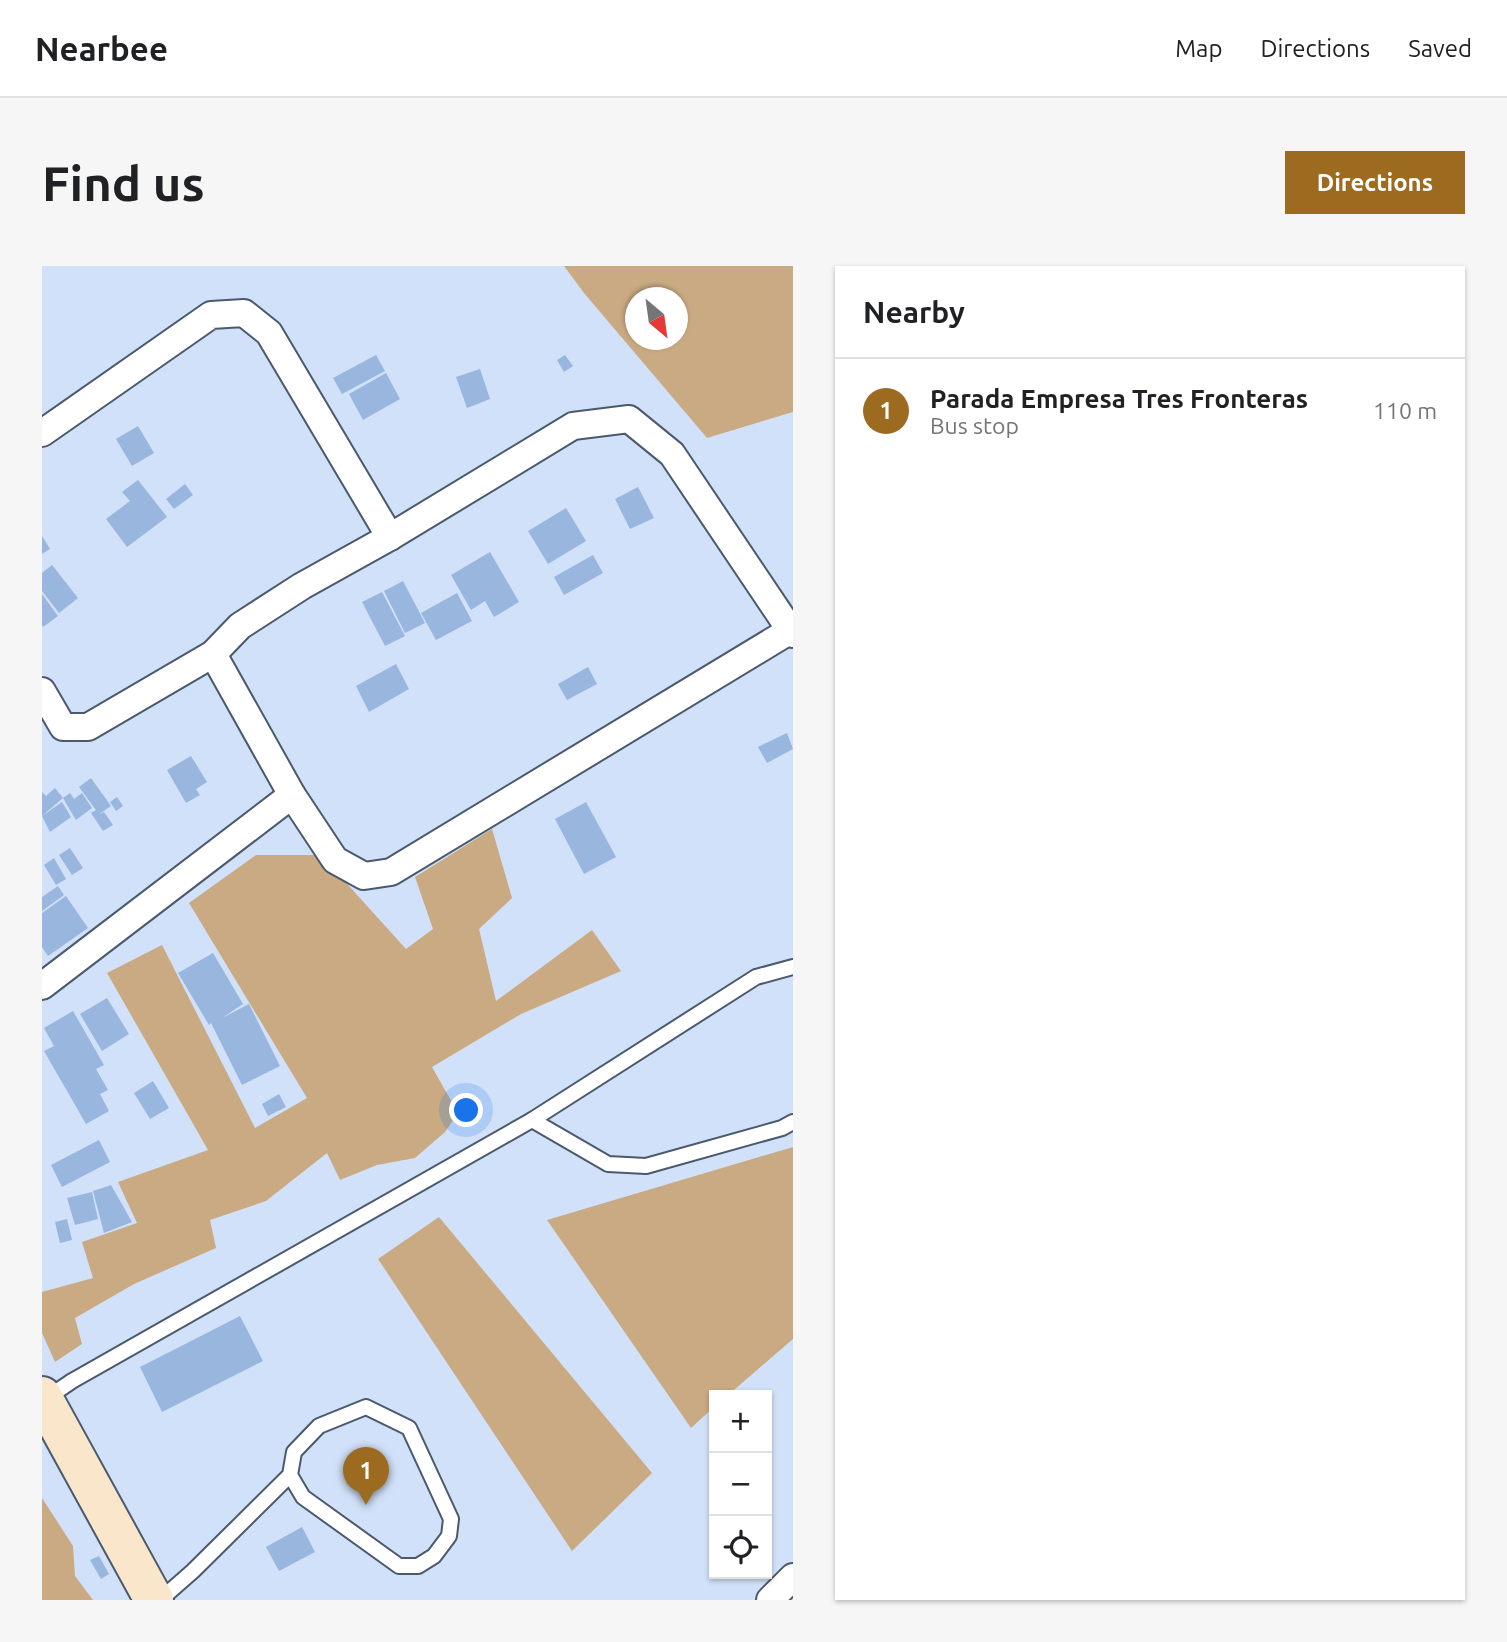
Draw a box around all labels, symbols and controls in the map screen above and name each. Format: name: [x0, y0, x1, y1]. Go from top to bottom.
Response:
text: Nearbee: [35, 30, 168, 67]
text: Map: [1175, 35, 1222, 62]
text: Directions: [1260, 35, 1370, 62]
text: Saved: [1408, 35, 1472, 62]
button: Directions: [1285, 151, 1465, 214]
text: Find us: [42, 155, 205, 210]
north arrow: [625, 287, 688, 350]
text: Nearby: [863, 295, 965, 329]
text: Parada Empresa Tres Fronteras: [930, 384, 1308, 413]
text: 1: [880, 398, 892, 423]
text: 110 m: [1373, 398, 1437, 423]
text: Bus stop: [930, 413, 1019, 438]
your location: [449, 1093, 483, 1127]
map controls: [709, 1390, 772, 1579]
button: +: [709, 1390, 772, 1453]
pin: 1: [343, 1447, 389, 1505]
button: −: [709, 1453, 772, 1516]
button: locate: [709, 1516, 772, 1579]

